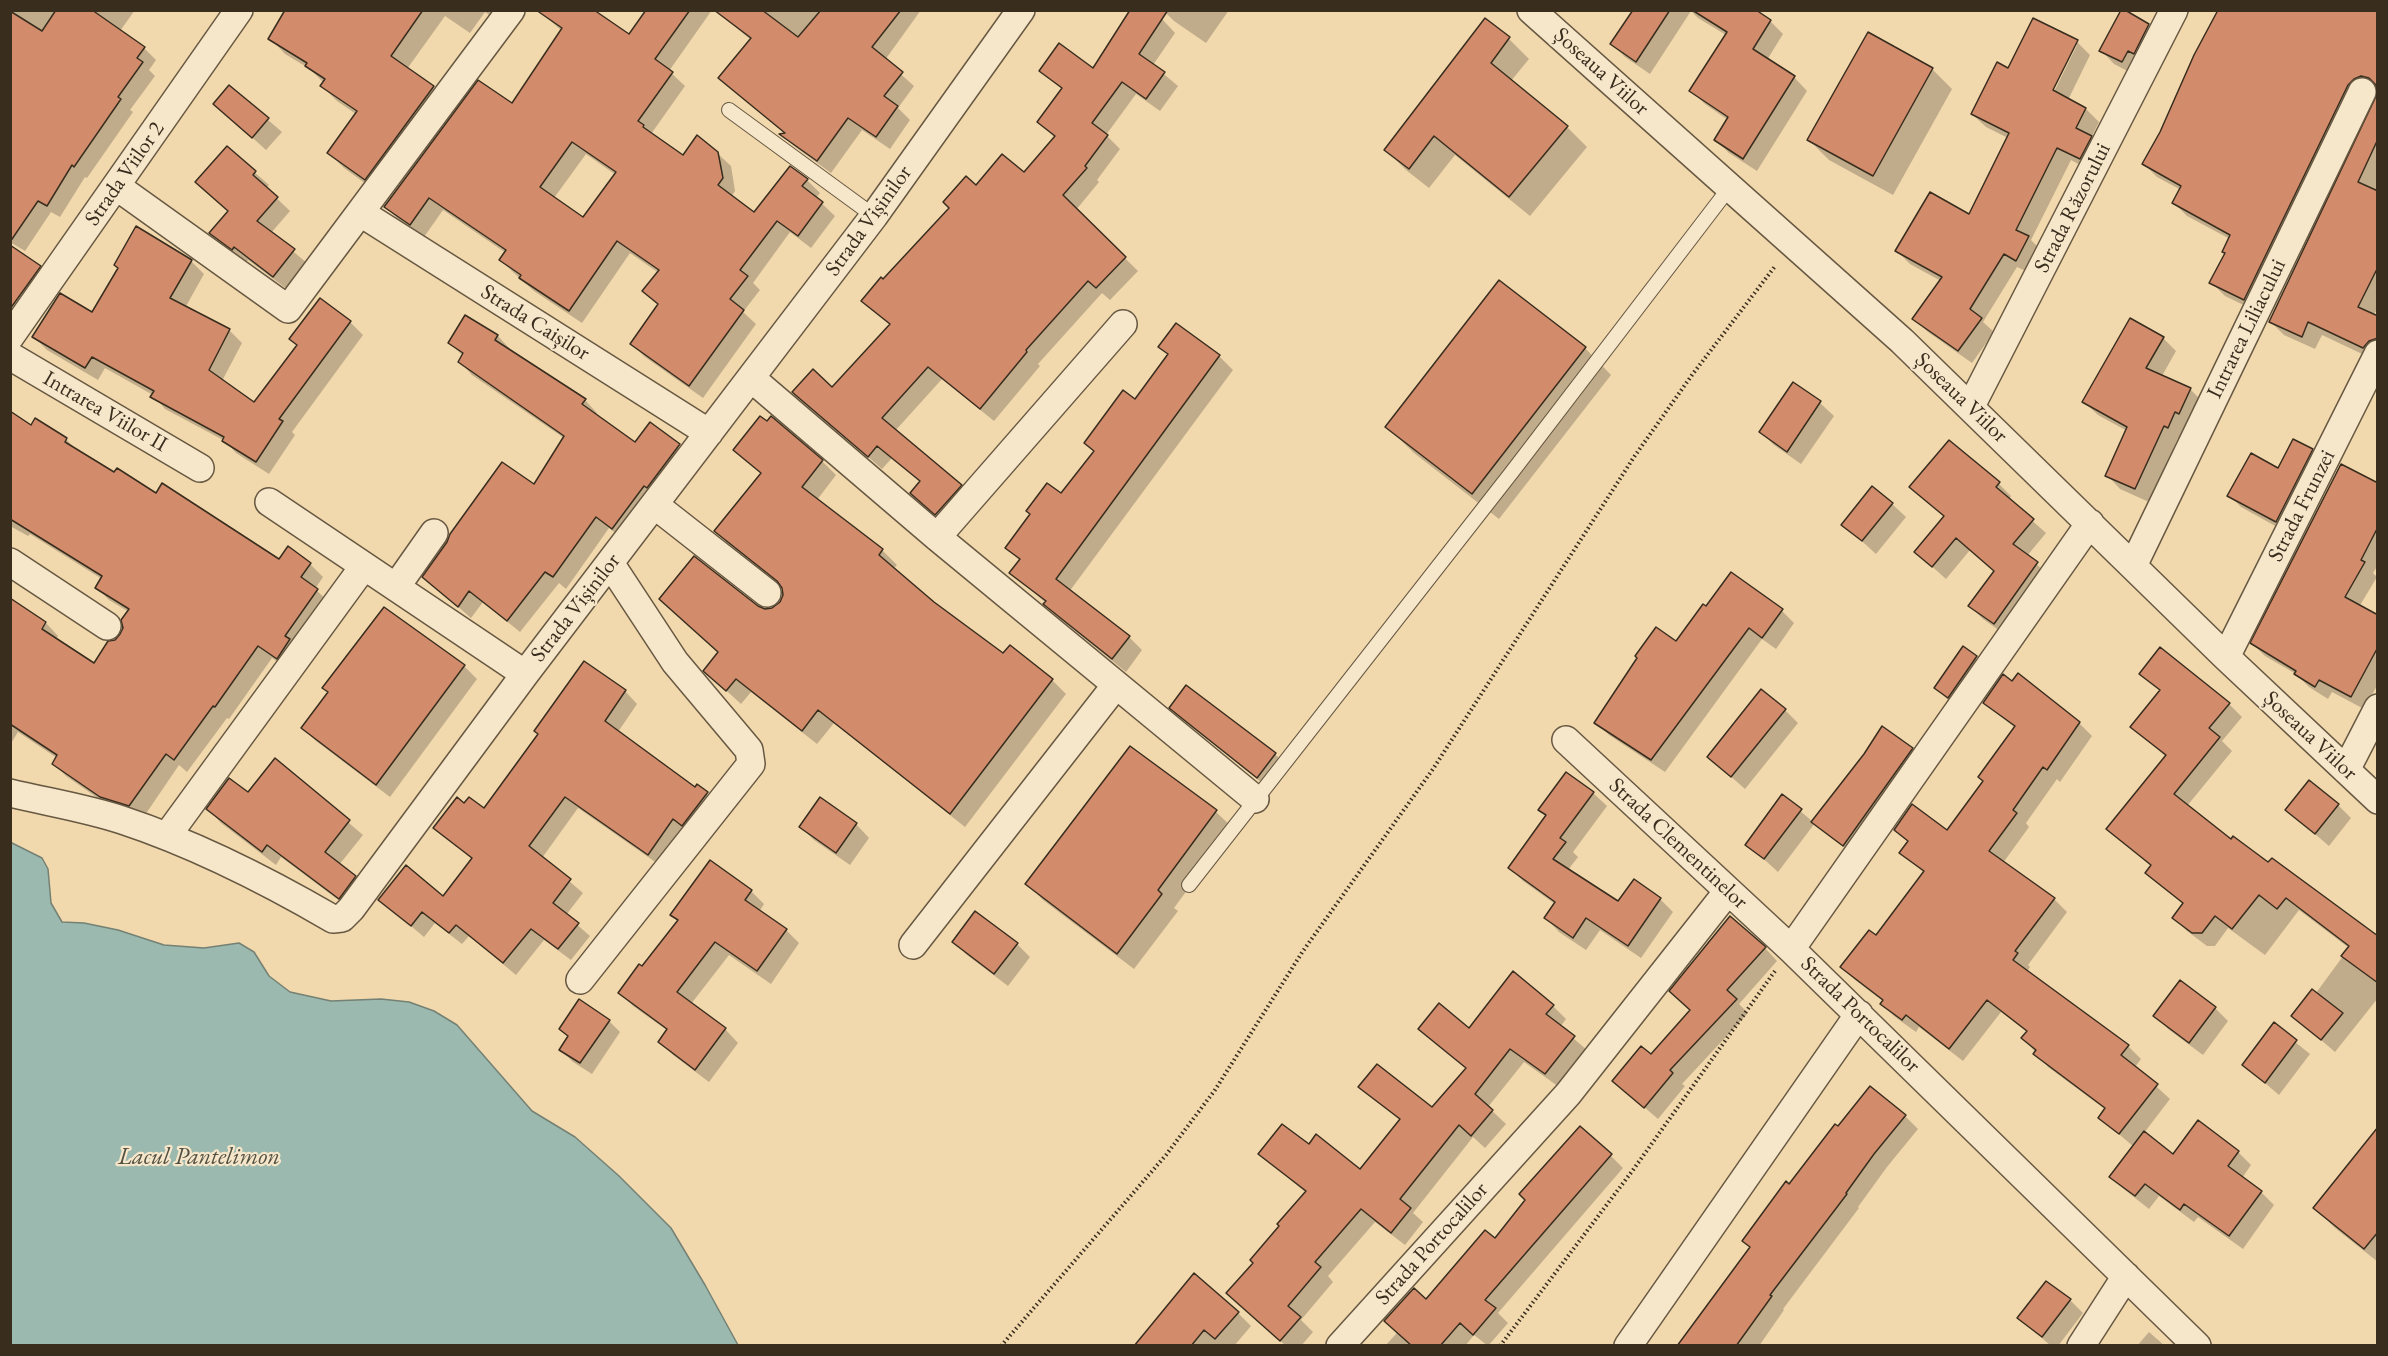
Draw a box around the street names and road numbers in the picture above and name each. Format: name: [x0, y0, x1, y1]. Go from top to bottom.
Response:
street label: Șoseaua Viilor: [1548, 22, 1654, 122]
street label: Strada Viilor 2: [79, 117, 171, 231]
street label: Strada Răzorului: [2029, 139, 2117, 277]
street label: Strada Vișinilor: [820, 161, 918, 281]
street label: Intrarea Liliacului: [2202, 255, 2292, 403]
street label: Strada Caișilor: [476, 279, 594, 367]
street label: Șoseaua Viilor: [1909, 347, 2013, 449]
street label: Intrarea Viilor II: [38, 366, 172, 458]
street label: Strada Frunzei: [2263, 446, 2341, 566]
street label: Strada Vișinilor: [525, 549, 627, 667]
street label: Șoseaua Viilor: [2257, 686, 2363, 786]
street label: Strada Clementinelor: [1603, 773, 1753, 915]
street label: Strada Portocalilor: [1795, 951, 1925, 1079]
street label: Strada Portocalilor: [1370, 1177, 1494, 1311]

